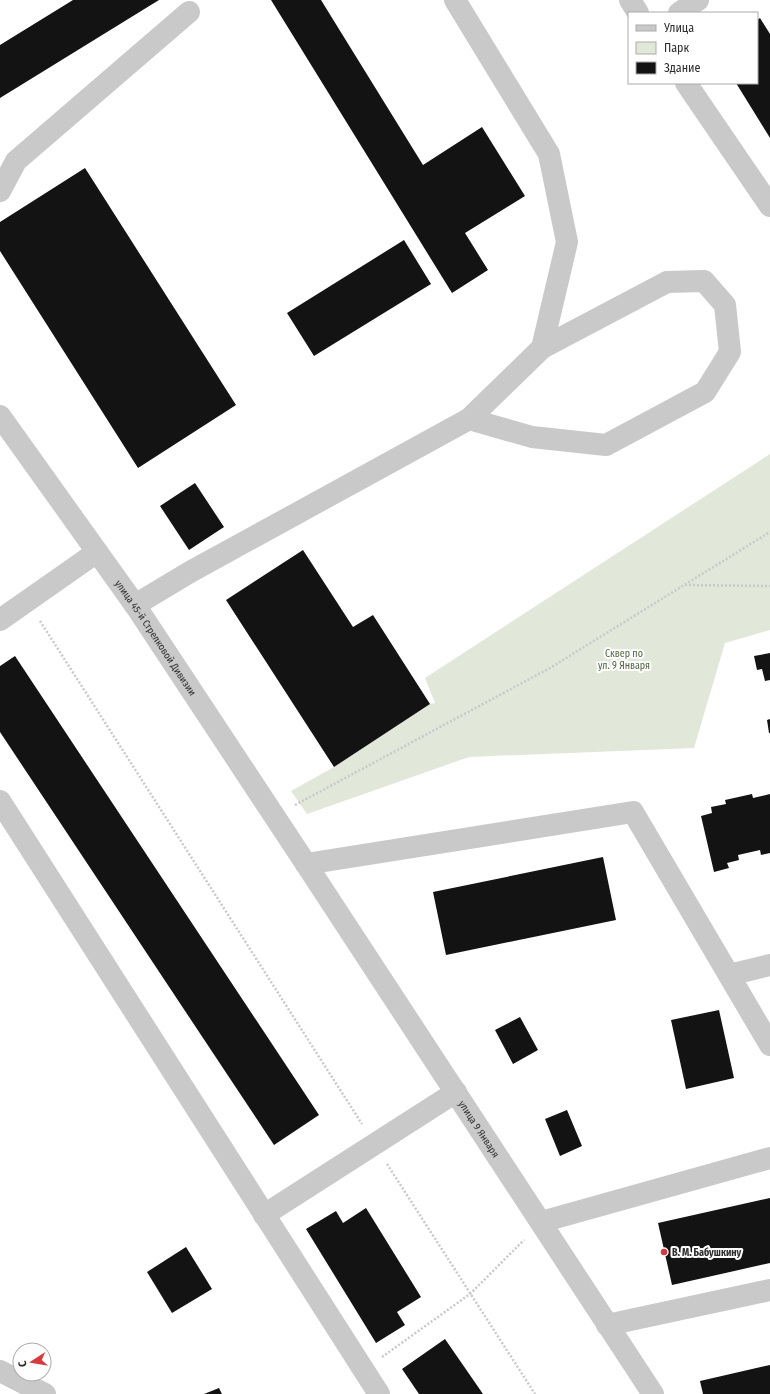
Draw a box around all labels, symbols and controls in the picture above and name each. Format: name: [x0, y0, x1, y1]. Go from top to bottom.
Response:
legend: [628, 12, 758, 84]
text: Улица: [663, 21, 694, 35]
text: Парк: [664, 41, 690, 55]
text: Здание: [664, 61, 700, 75]
street label: улица 45-й Стрелковой Дивизии: [112, 578, 198, 698]
park label: Сквер по ул. 9 Января: [598, 648, 650, 672]
street label: улица 9 Января: [455, 1099, 501, 1160]
marker: В. М. Бабушкину: [659, 1247, 669, 1257]
place label: В. М. Бабушкину: [672, 1247, 742, 1259]
north arrow: [12, 1342, 52, 1382]
text: С: [16, 1360, 30, 1368]

